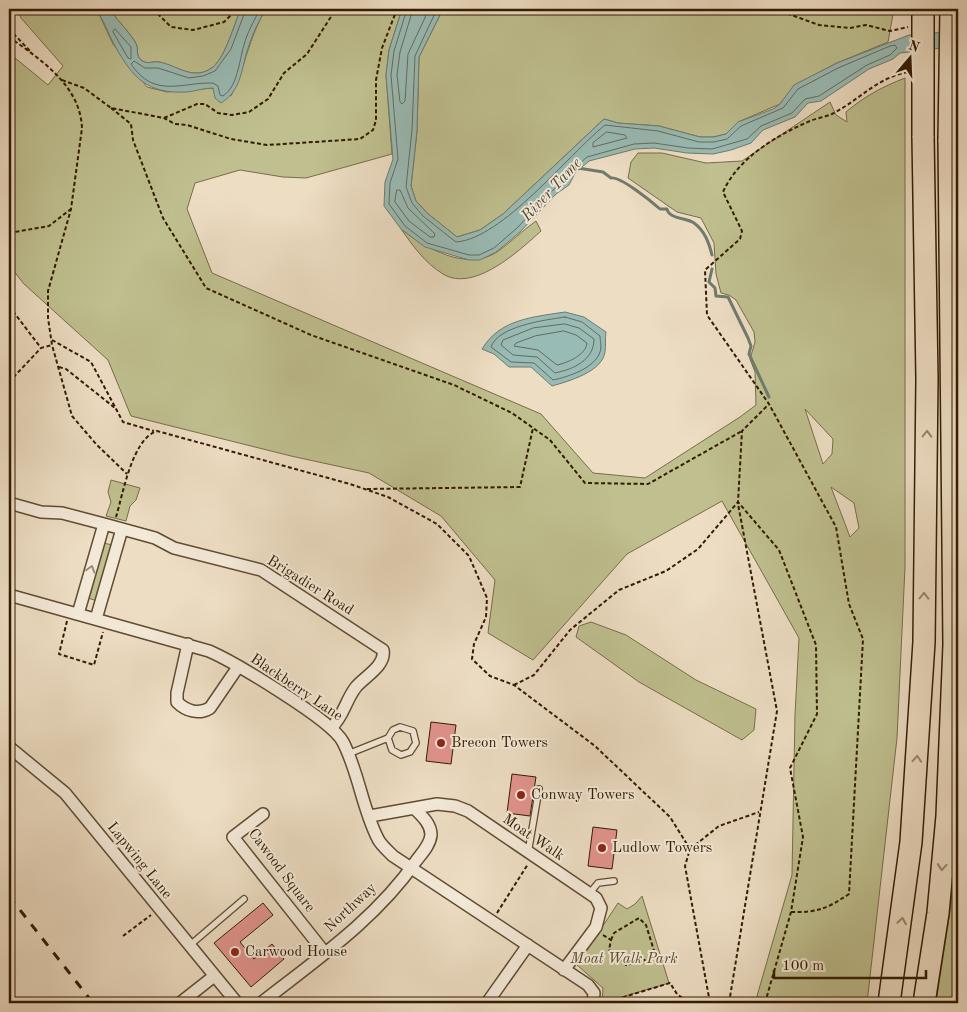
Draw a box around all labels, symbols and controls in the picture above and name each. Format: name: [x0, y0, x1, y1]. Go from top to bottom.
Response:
north arrow: [884, 32, 934, 82]
text: N: [907, 38, 922, 55]
water label: River Tame: [518, 155, 586, 226]
one-way arrow: [921, 430, 932, 438]
street label: Brigadier Road: [264, 554, 356, 619]
one-way arrow: [85, 565, 96, 573]
one-way arrow: [919, 592, 929, 600]
street label: Blackberry Lane: [247, 652, 345, 724]
place label: Brecon Towers: [451, 736, 548, 751]
marker: Brecon Towers: [435, 737, 447, 749]
one-way arrow: [912, 755, 923, 763]
place label: Conway Towers: [531, 788, 634, 803]
marker: Conway Towers: [515, 789, 527, 801]
street label: Moat Walk: [499, 812, 567, 864]
street label: Lapwing Lane: [104, 820, 174, 902]
street label: Cawood Square: [245, 826, 317, 916]
place label: Ludlow Towers: [612, 841, 712, 856]
marker: Ludlow Towers: [596, 842, 608, 854]
one-way arrow: [937, 864, 948, 872]
street label: Northway: [322, 880, 380, 936]
one-way arrow: [896, 916, 906, 925]
place label: Carwood House: [245, 945, 347, 960]
marker: Carwood House: [229, 946, 241, 958]
scale bar: [774, 947, 927, 979]
park label: Moat Walk Park: [569, 952, 678, 967]
text: 100 m: [782, 959, 824, 974]

